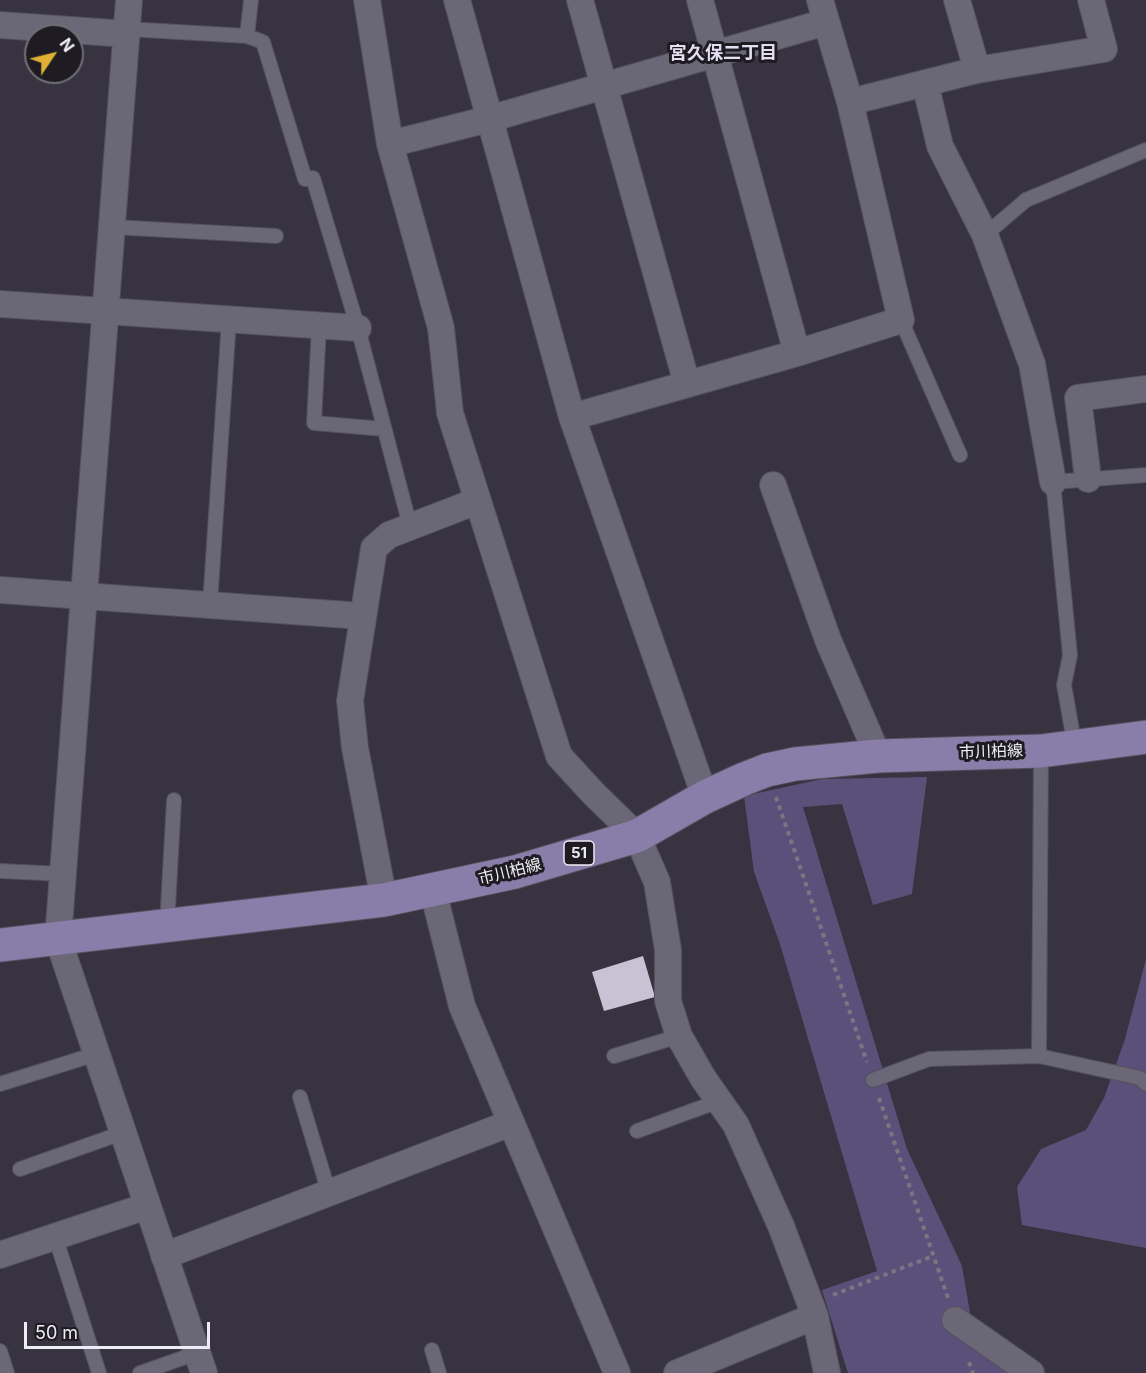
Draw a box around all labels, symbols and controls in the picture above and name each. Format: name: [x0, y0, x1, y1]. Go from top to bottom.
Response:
north arrow: [24, 24, 84, 84]
text: N: [55, 34, 79, 56]
district label: 宮久保二丁目: [669, 43, 777, 65]
street label: 市川柏線: [959, 741, 1023, 763]
road number: 51: [564, 841, 594, 865]
street label: 市川柏線: [477, 855, 543, 889]
scale bar: [27, 1310, 213, 1348]
text: 50 m: [35, 1322, 78, 1343]

